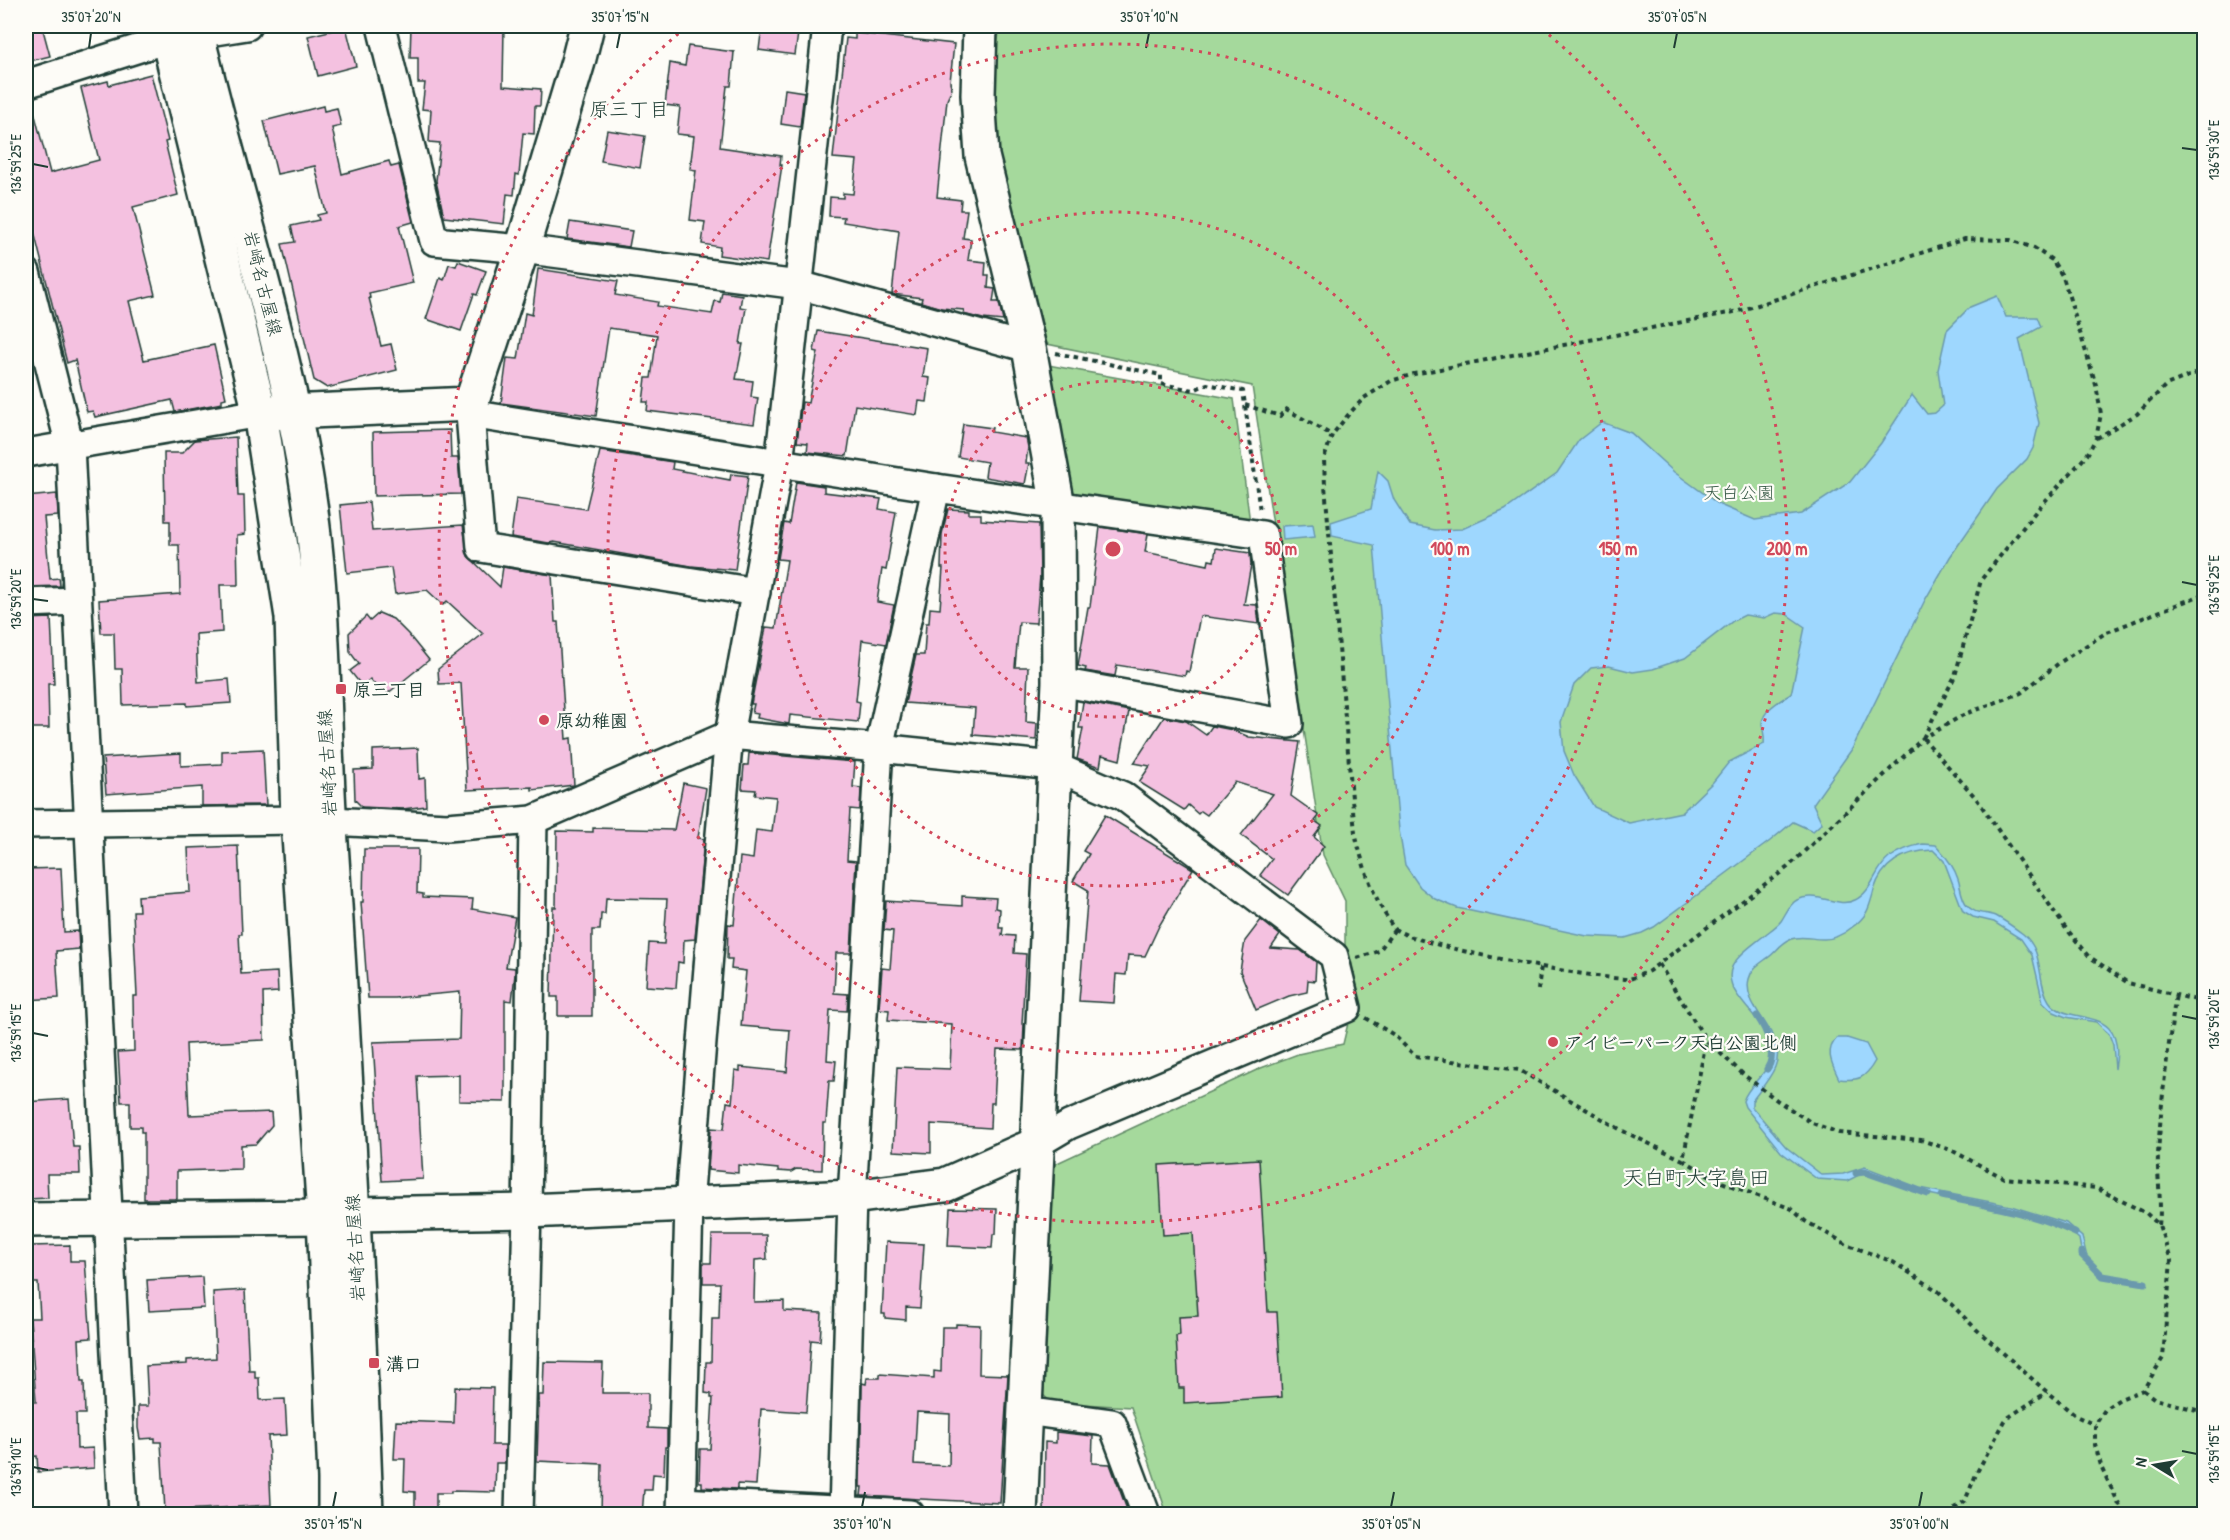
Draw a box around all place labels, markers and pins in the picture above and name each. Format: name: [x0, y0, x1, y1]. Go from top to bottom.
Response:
centre of rings: [1103, 539, 1123, 559]
place label: 原三丁目: [353, 677, 425, 702]
marker: 原三丁目: [334, 682, 348, 696]
place label: 原幼稚園: [556, 708, 628, 733]
marker: 原幼稚園: [537, 713, 551, 727]
place label: アイビーパーク天白公園北側: [1565, 1030, 1797, 1055]
marker: アイビーパーク天白公園北側: [1546, 1035, 1560, 1049]
place label: 溝口: [386, 1351, 422, 1376]
marker: 溝口: [367, 1356, 381, 1370]

